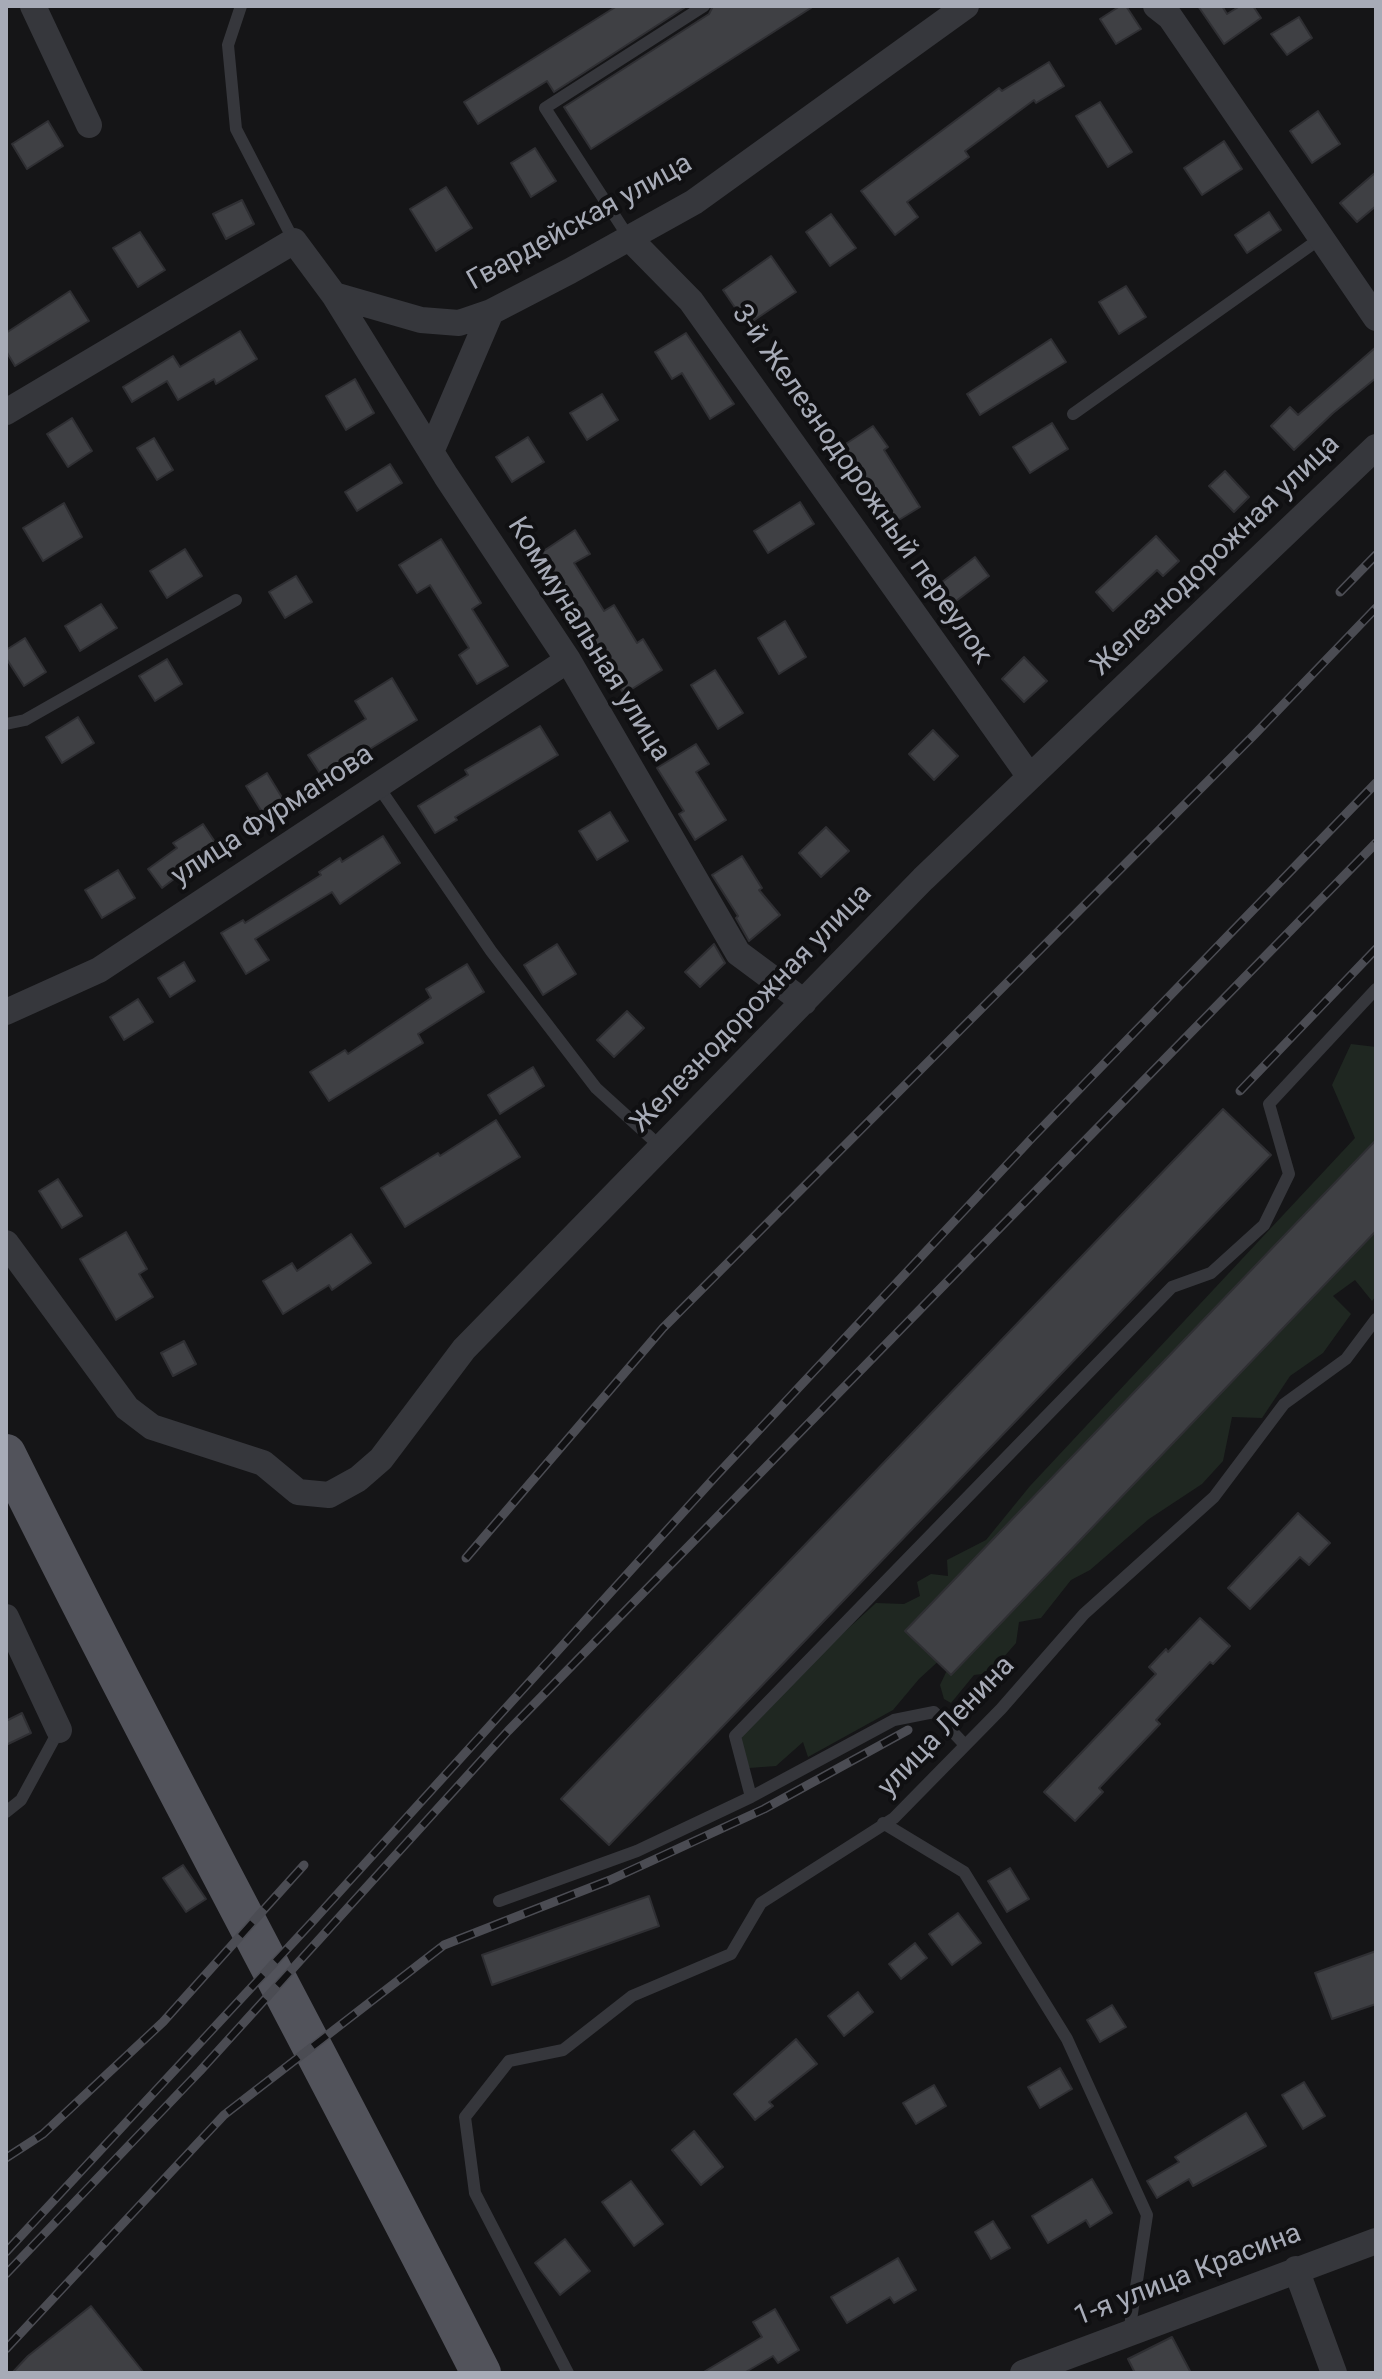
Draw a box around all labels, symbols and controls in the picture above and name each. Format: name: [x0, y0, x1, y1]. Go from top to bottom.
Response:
street label: Гвардейская улица: [462, 147, 698, 299]
street label: 3-й Железнодорожный переулок: [724, 299, 998, 671]
street label: Железнодорожная улица: [1085, 428, 1347, 684]
street label: Коммунальная улица: [499, 512, 677, 768]
street label: улица Фурманова: [166, 738, 380, 894]
street label: Железнодорожная улица: [624, 878, 880, 1140]
street label: улица Ленина: [872, 1650, 1022, 1804]
street label: 1-я улица Красина: [1070, 2217, 1306, 2335]

